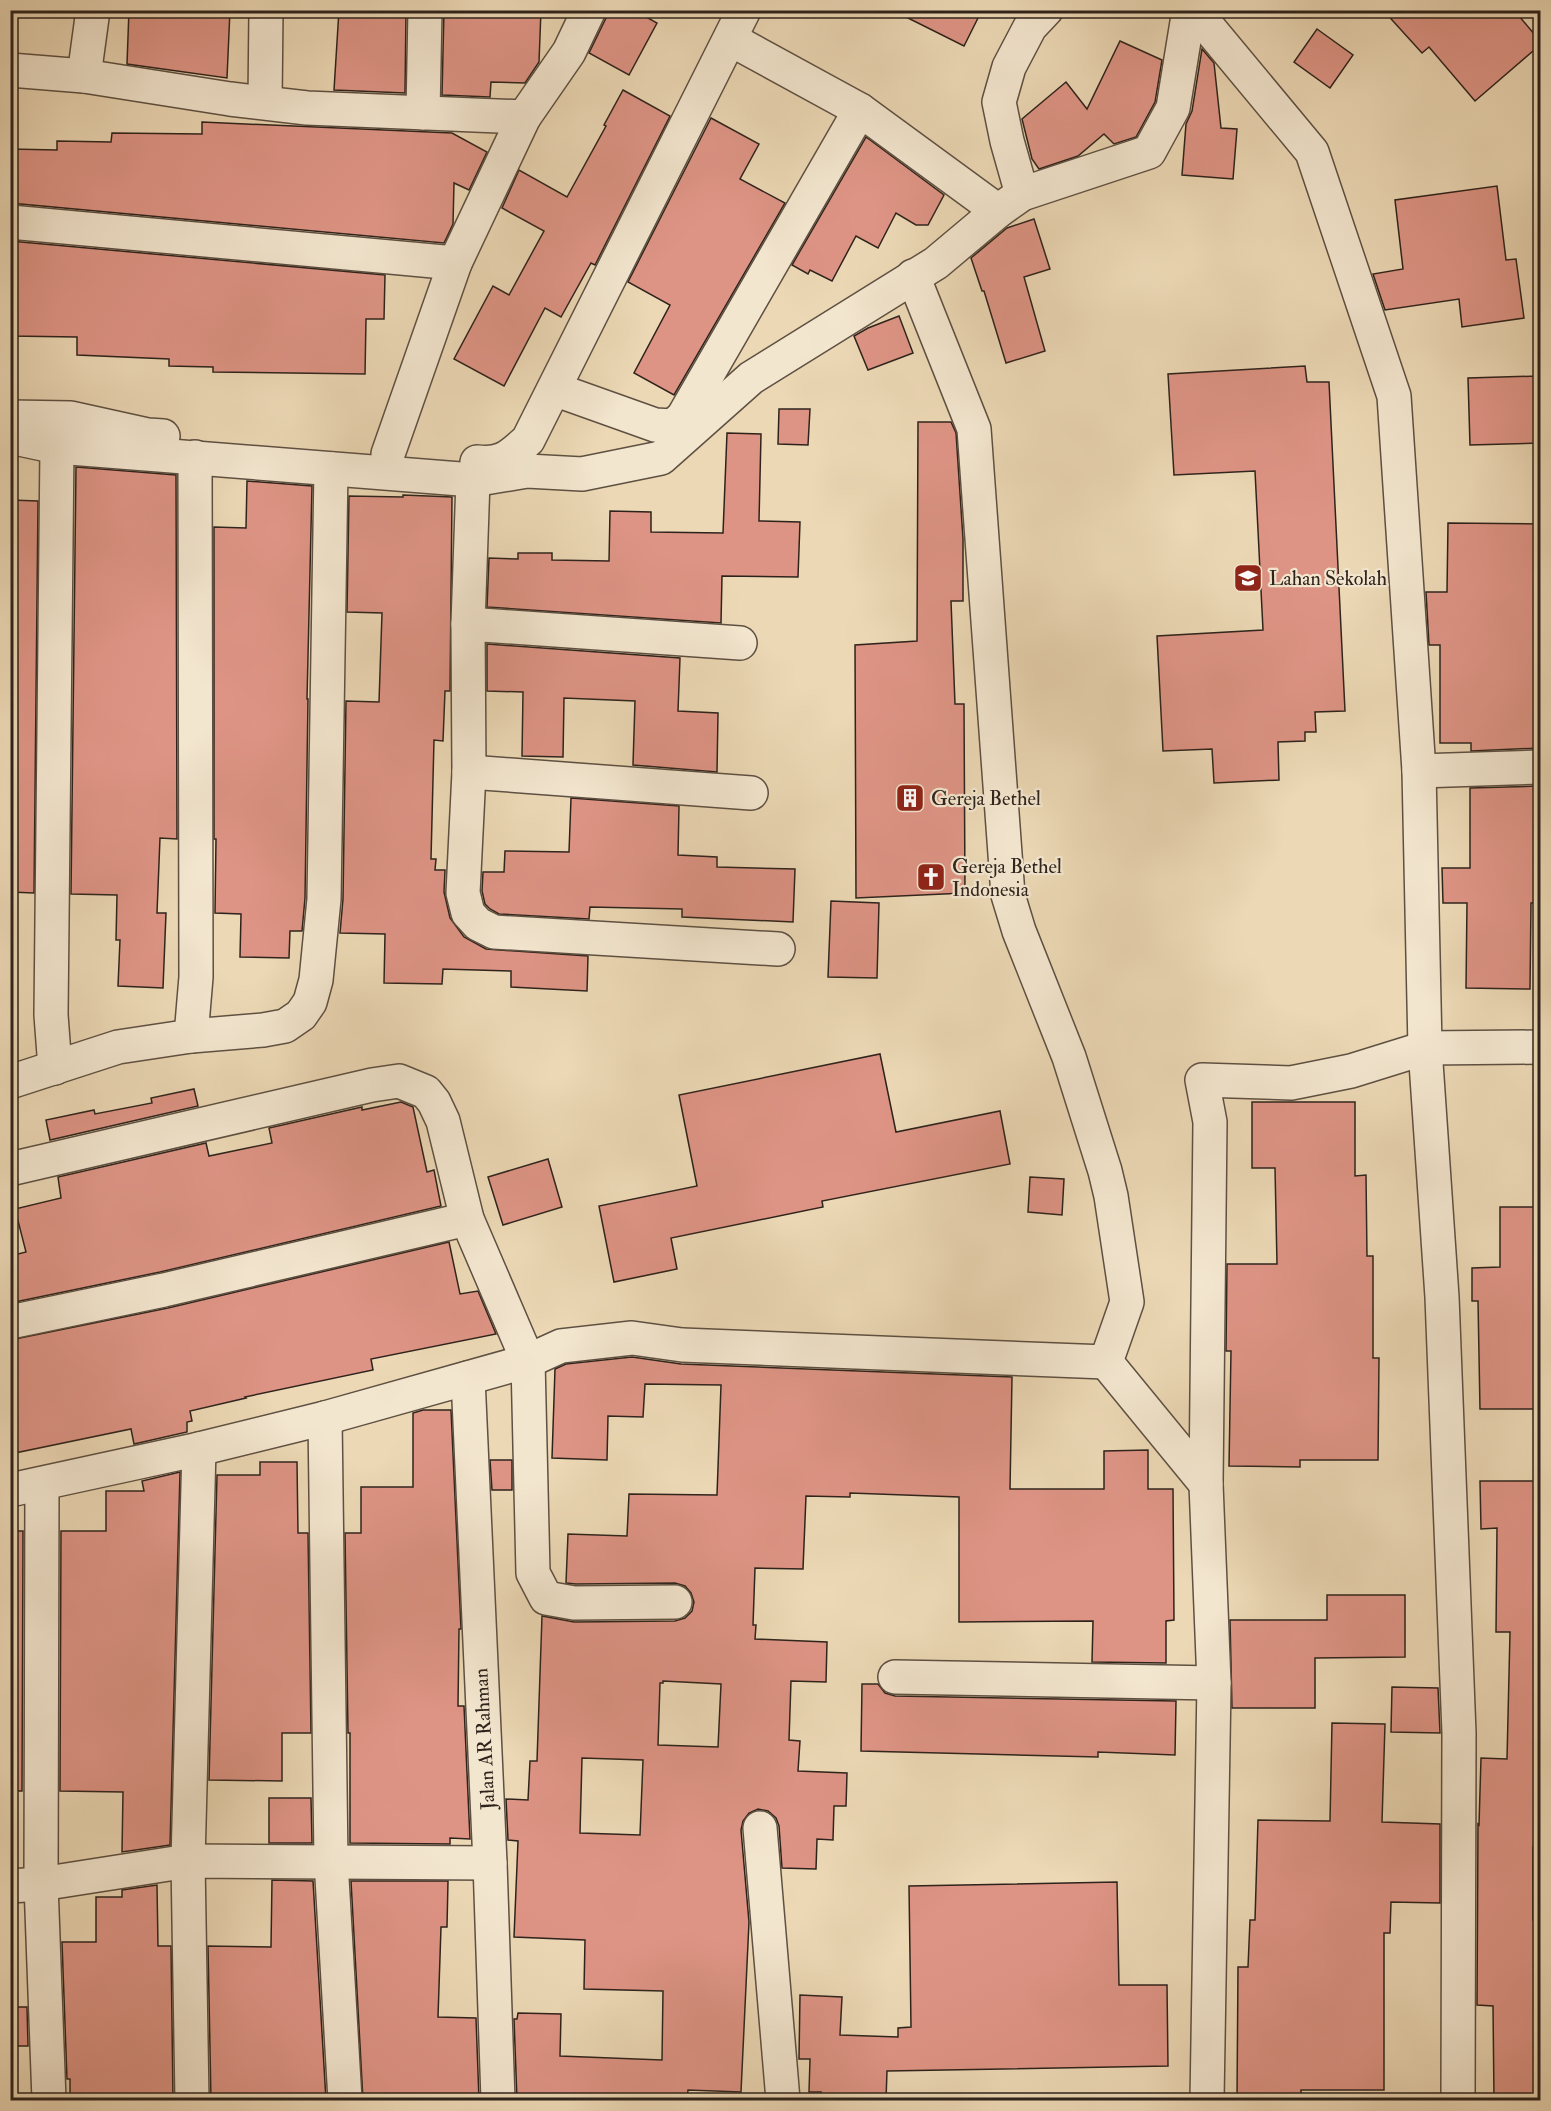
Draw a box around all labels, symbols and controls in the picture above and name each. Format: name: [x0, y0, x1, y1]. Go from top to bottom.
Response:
school or university icon: Lahan Sekolah: [1232, 562, 1264, 594]
place label: Lahan Sekolah: [1269, 566, 1388, 591]
building icon: Gereja Bethel: [894, 782, 926, 814]
place label: Gereja Bethel: [931, 786, 1041, 811]
place label: Gereja Bethel Indonesia: [952, 854, 1062, 902]
church icon: Gereja Bethel Indonesia: [915, 861, 947, 893]
street label: Jalan AR Rahman: [468, 1667, 501, 1812]

